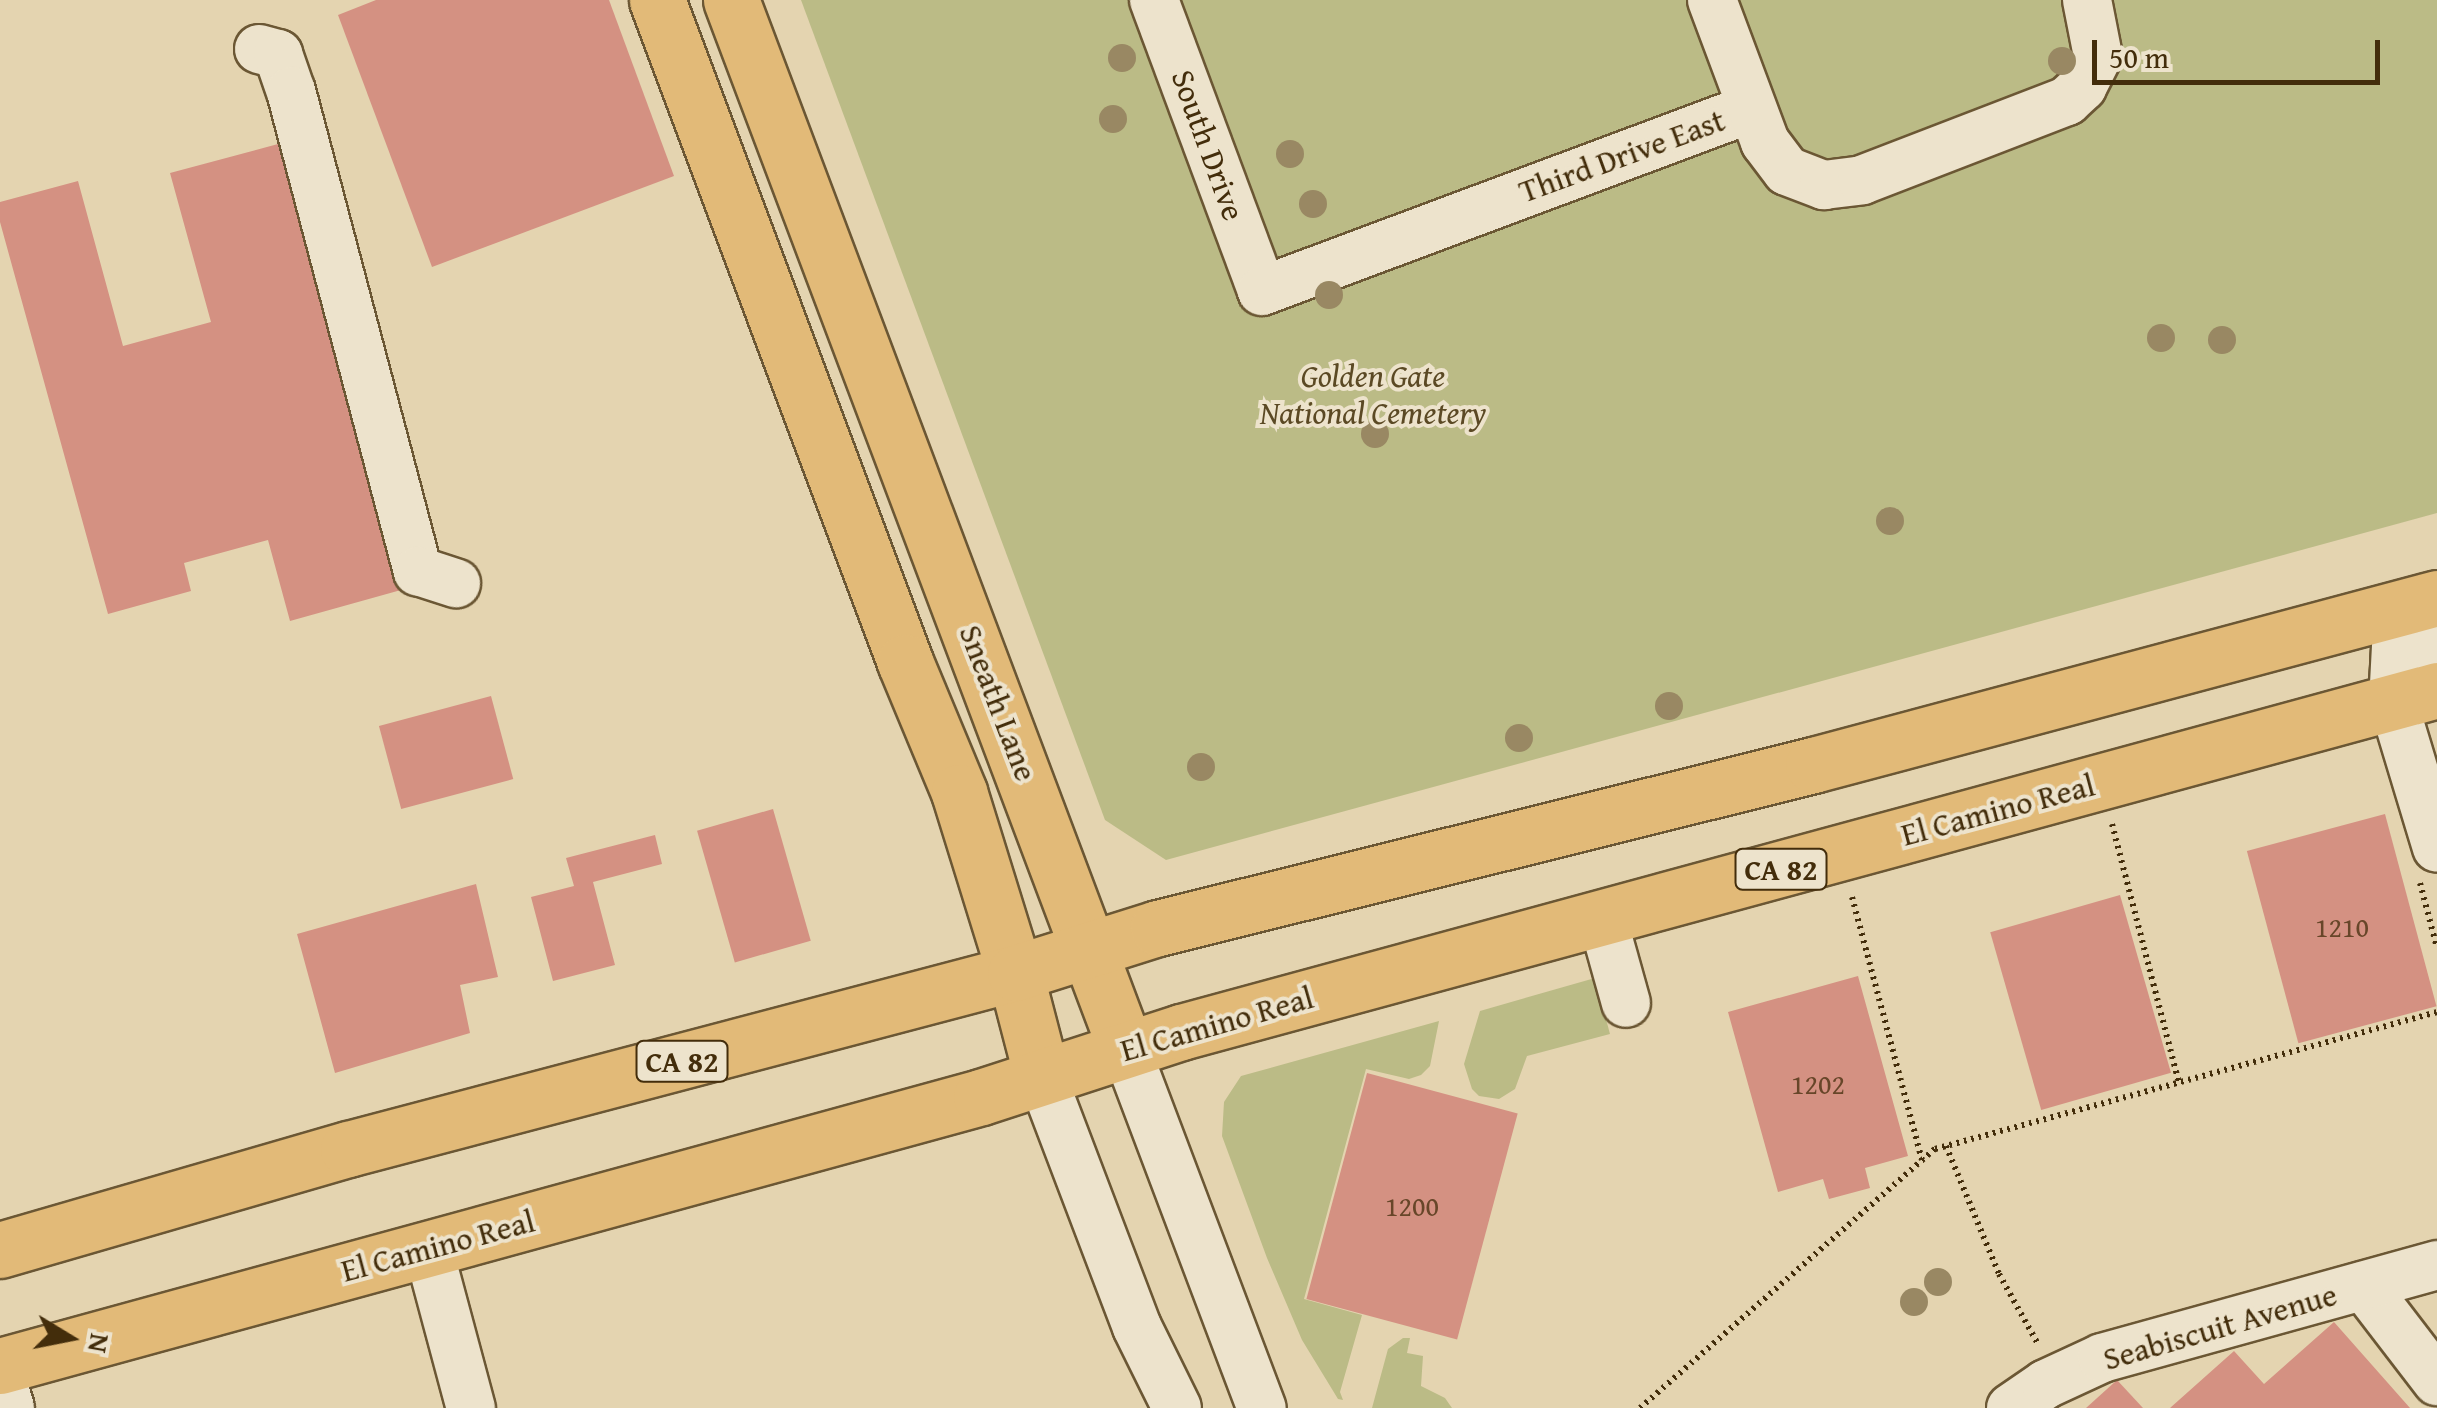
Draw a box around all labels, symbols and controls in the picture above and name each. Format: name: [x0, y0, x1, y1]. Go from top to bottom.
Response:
scale bar: [2097, 20, 2384, 82]
text: 50 m: [2109, 35, 2169, 79]
street label: South Drive: [1163, 64, 1253, 226]
street label: Third Drive East: [1514, 101, 1730, 211]
park label: Golden Gate National Cemetery: [1260, 358, 1486, 433]
street label: Sneath Lane: [951, 620, 1045, 786]
street label: El Camino Real: [1897, 766, 2099, 854]
road number: CA 82: [1734, 844, 1828, 894]
house number: 1210: [2315, 910, 2369, 944]
street label: El Camino Real: [1116, 978, 1318, 1070]
road number: CA 82: [634, 1036, 730, 1086]
house number: 1202: [1791, 1067, 1845, 1101]
house number: 1200: [1385, 1189, 1439, 1223]
street label: El Camino Real: [337, 1202, 539, 1290]
street label: Seabiscuit Avenue: [2099, 1275, 2341, 1379]
north arrow: [20, 1288, 120, 1388]
text: N: [78, 1331, 122, 1356]

